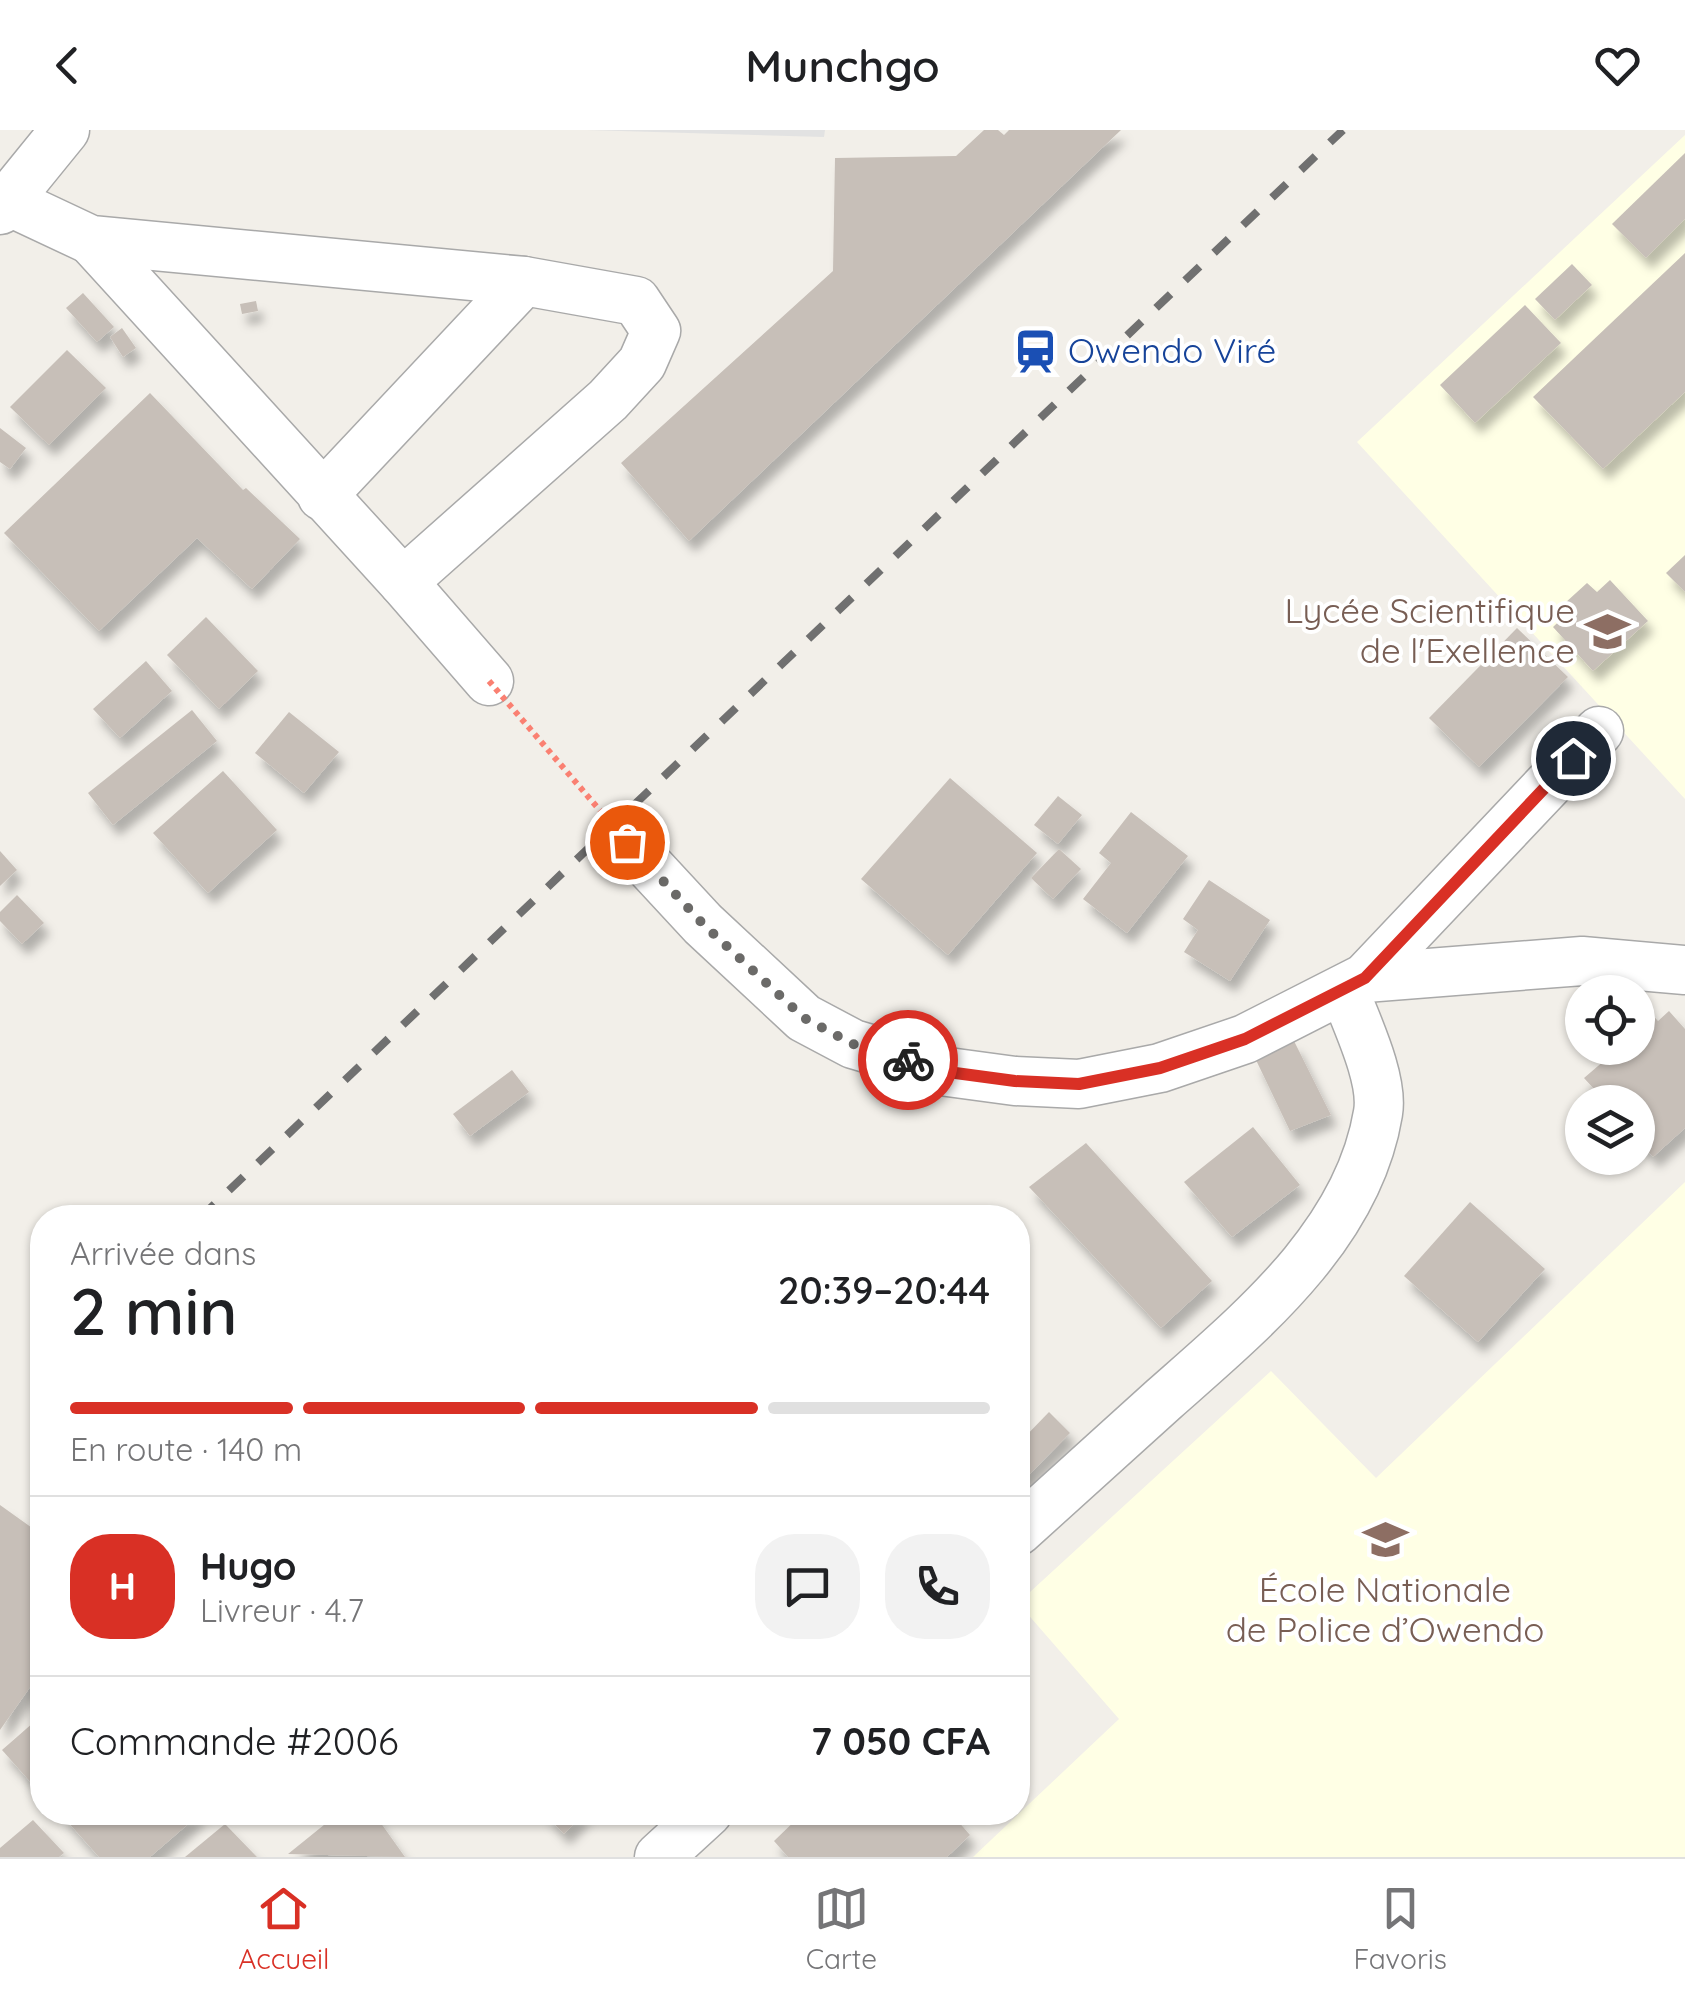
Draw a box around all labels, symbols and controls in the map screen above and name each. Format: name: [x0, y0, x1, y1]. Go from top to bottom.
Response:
text: Munchgo: [745, 37, 940, 93]
icon: back: [40, 38, 95, 93]
icon: heart: [1590, 38, 1645, 93]
station icon: Owendo Viré: [1011, 327, 1059, 375]
place label: Owendo Viré: [1068, 328, 1276, 372]
place label: Lycée Scientifique de l'Exellence: [1285, 588, 1575, 672]
school or university icon: Lycée Scientifique de l'Exellence: [1584, 607, 1632, 655]
pin: [1531, 716, 1616, 801]
icon: home: [1546, 731, 1601, 786]
pin: [585, 800, 670, 885]
icon: bag: [600, 815, 655, 870]
map controls: [1565, 975, 1655, 1175]
button: locate: [1565, 975, 1655, 1065]
courier: [858, 1010, 958, 1110]
icon: bike: [881, 1033, 936, 1088]
button: layers: [1565, 1085, 1655, 1175]
text: Arrivée dans: [70, 1233, 256, 1273]
text: 20:39–20:44: [778, 1266, 990, 1314]
text: 2 min: [70, 1270, 238, 1351]
text: En route · 140 m: [70, 1429, 302, 1469]
school or university icon: École Nationale de Police d’Owendo: [1361, 1516, 1409, 1564]
button: chat: [755, 1534, 860, 1639]
button: phone: [885, 1534, 990, 1639]
text: Hugo: [200, 1542, 296, 1590]
text: H: [109, 1562, 136, 1610]
place label: École Nationale de Police d’Owendo: [1226, 1567, 1544, 1651]
text: Livreur · 4.7: [200, 1590, 364, 1630]
text: Commande #2006: [70, 1717, 399, 1765]
text: 7 050 CFA: [811, 1717, 990, 1765]
tab: Accueil: [238, 1881, 329, 1976]
tab: Carte: [806, 1881, 877, 1976]
tab: Favoris: [1353, 1881, 1447, 1976]

